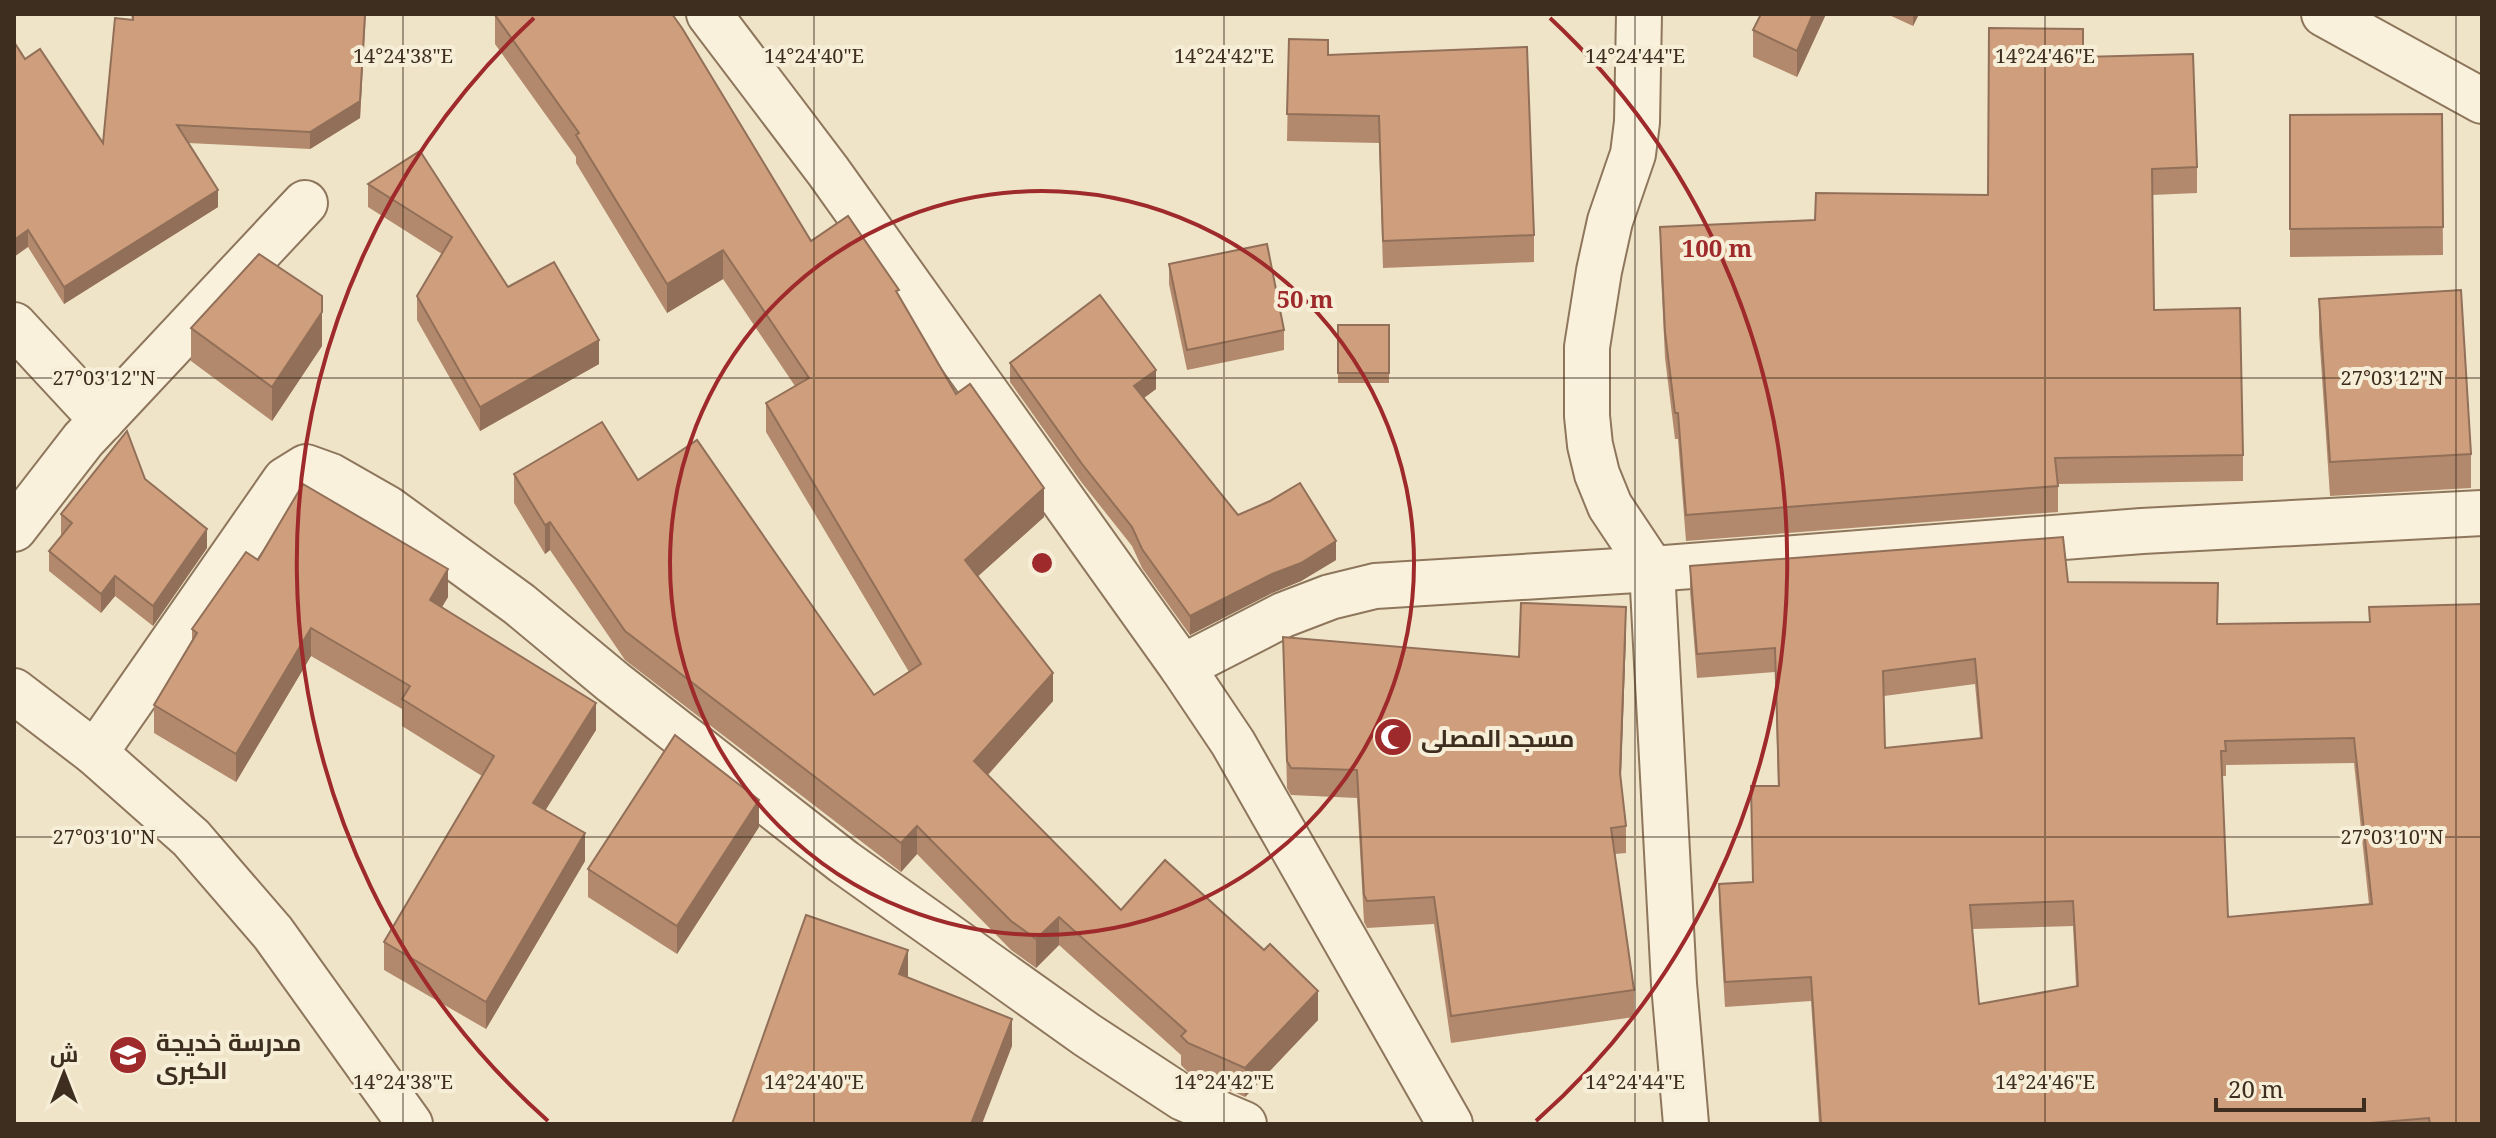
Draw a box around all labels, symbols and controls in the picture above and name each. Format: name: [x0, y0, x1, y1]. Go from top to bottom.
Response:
text: 14°24'38"E: [353, 42, 453, 69]
text: 14°24'40"E: [764, 42, 864, 69]
text: 14°24'42"E: [1174, 42, 1274, 69]
text: 14°24'44"E: [1585, 42, 1685, 69]
text: 14°24'46"E: [1995, 42, 2095, 69]
text: 100 m: [1682, 231, 1753, 264]
text: 50 m: [1276, 282, 1334, 315]
text: 27°03'12"N: [53, 364, 155, 391]
text: 27°03'12"N: [2341, 364, 2443, 391]
centre of rings: [1028, 549, 1056, 577]
mosque icon: مسجد المصلى: [1372, 716, 1414, 758]
place label: مسجد المصلى: [1421, 721, 1574, 754]
text: 27°03'10"N: [53, 823, 155, 850]
text: 27°03'10"N: [2341, 823, 2443, 850]
place label: مدرسة خديجة الكبرى: [156, 1025, 301, 1086]
north arrow: [24, 1034, 104, 1114]
school or university icon: مدرسة خديجة الكبرى: [107, 1034, 149, 1076]
text: ش: [50, 1038, 78, 1068]
scale bar: [2216, 1062, 2364, 1112]
text: 14°24'38"E: [353, 1068, 453, 1095]
text: 14°24'40"E: [764, 1068, 864, 1095]
text: 14°24'42"E: [1174, 1068, 1274, 1095]
text: 14°24'44"E: [1585, 1068, 1685, 1095]
text: 14°24'46"E: [1995, 1068, 2095, 1095]
text: 20 m: [2228, 1072, 2284, 1105]

